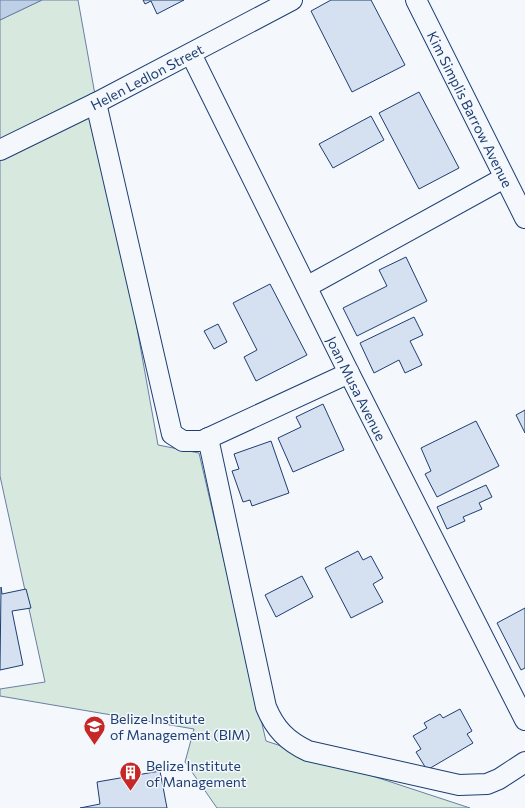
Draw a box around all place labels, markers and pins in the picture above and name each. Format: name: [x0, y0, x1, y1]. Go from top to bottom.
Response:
place label: Belize Institute of Management (BIM): [110, 710, 250, 743]
school or university icon: Belize Institute of Management (BIM): [82, 713, 108, 746]
place label: Belize Institute of Management: [146, 757, 247, 790]
building icon: Belize Institute of Management: [118, 760, 144, 793]

